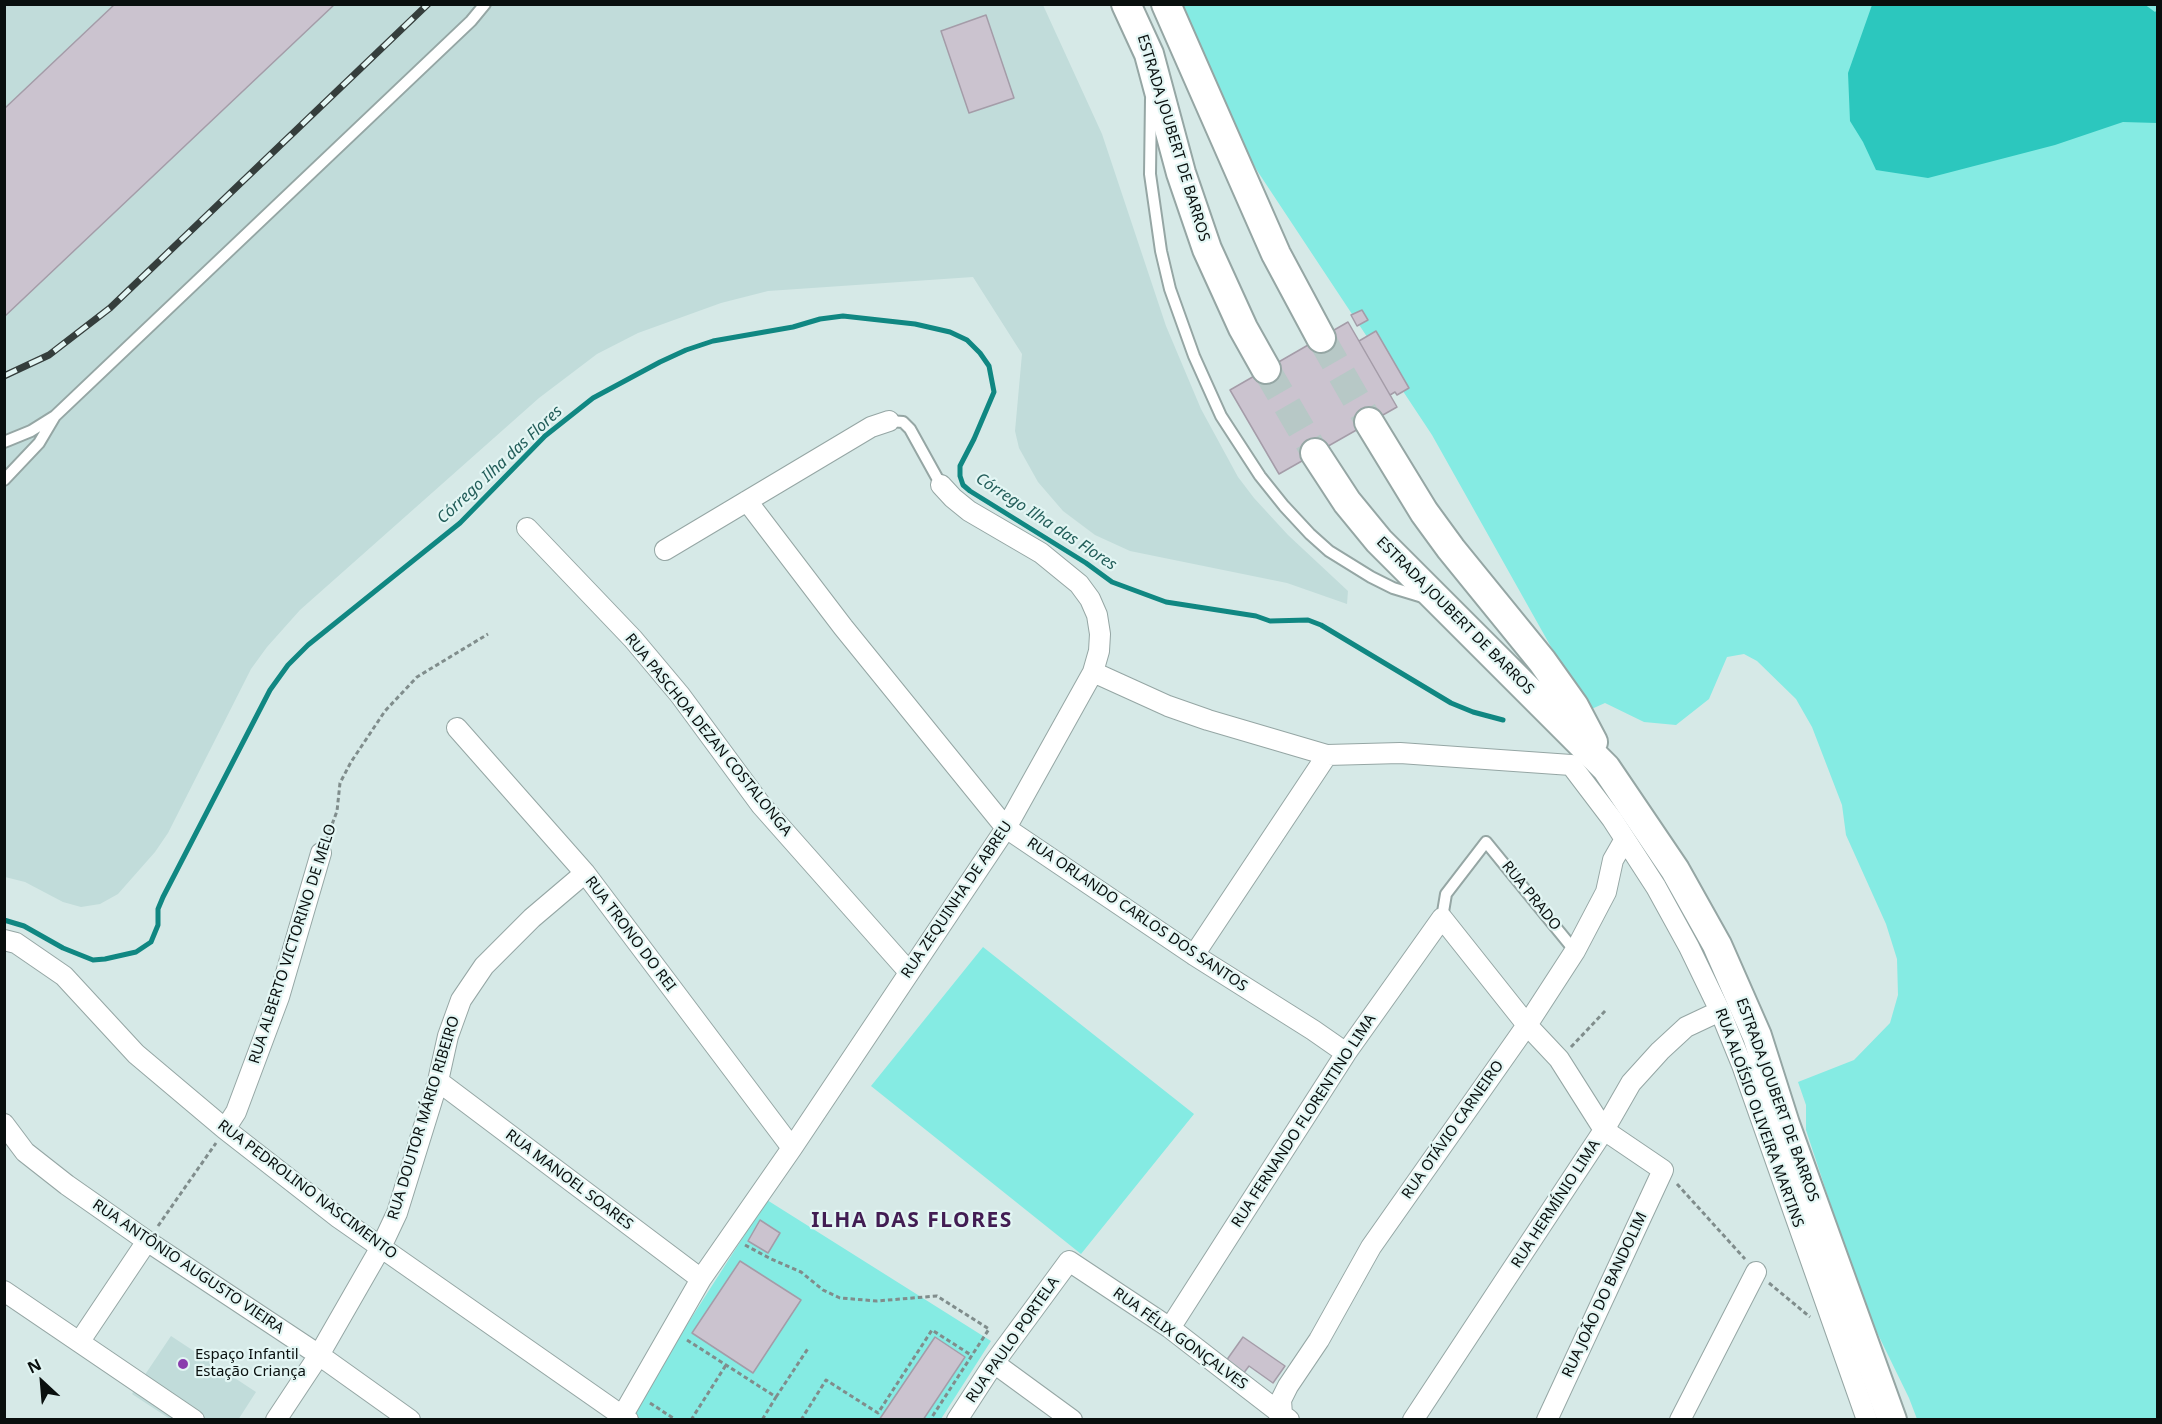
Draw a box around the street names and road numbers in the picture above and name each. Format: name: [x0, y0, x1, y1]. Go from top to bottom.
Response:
street label: ESTRADA JOUBERT DE BARROS: [1133, 32, 1213, 244]
street label: ESTRADA JOUBERT DE BARROS: [1372, 533, 1538, 699]
street label: RUA PASCHOA DEZAN COSTALONGA: [621, 630, 795, 840]
street label: RUA ZEQUINHA DE ABREU: [898, 818, 1016, 982]
street label: RUA ALBERTO VICTORINO DE MELO: [246, 822, 340, 1066]
street label: RUA ORLANDO CARLOS DOS SANTOS: [1023, 834, 1251, 996]
street label: RUA PRADO: [1497, 858, 1565, 934]
street label: RUA TRONO DO REI: [581, 873, 679, 995]
street label: ESTRADA JOUBERT DE BARROS: [1732, 996, 1822, 1204]
street label: RUA ALOÍSIO OLIVEIRA MARTINS: [1711, 1006, 1807, 1230]
street label: RUA FERNANDO FLORENTINO LIMA: [1228, 1011, 1380, 1231]
street label: RUA DOUTOR MÁRIO RIBEIRO: [384, 1014, 464, 1222]
street label: RUA OTÁVIO CARNEIRO: [1398, 1057, 1508, 1203]
street label: RUA PEDROLINO NASCIMENTO: [214, 1117, 400, 1263]
street label: RUA MANOEL SOARES: [502, 1126, 636, 1234]
street label: RUA HERMÍNIO LIMA: [1508, 1136, 1604, 1272]
street label: RUA ANTÔNIO AUGUSTO VIEIRA: [89, 1196, 287, 1338]
street label: RUA JOÃO DO BANDOLIM: [1559, 1209, 1651, 1381]
street label: RUA PAULO PORTELA: [963, 1273, 1063, 1407]
street label: RUA FÉLIX GONÇALVES: [1109, 1284, 1251, 1394]

